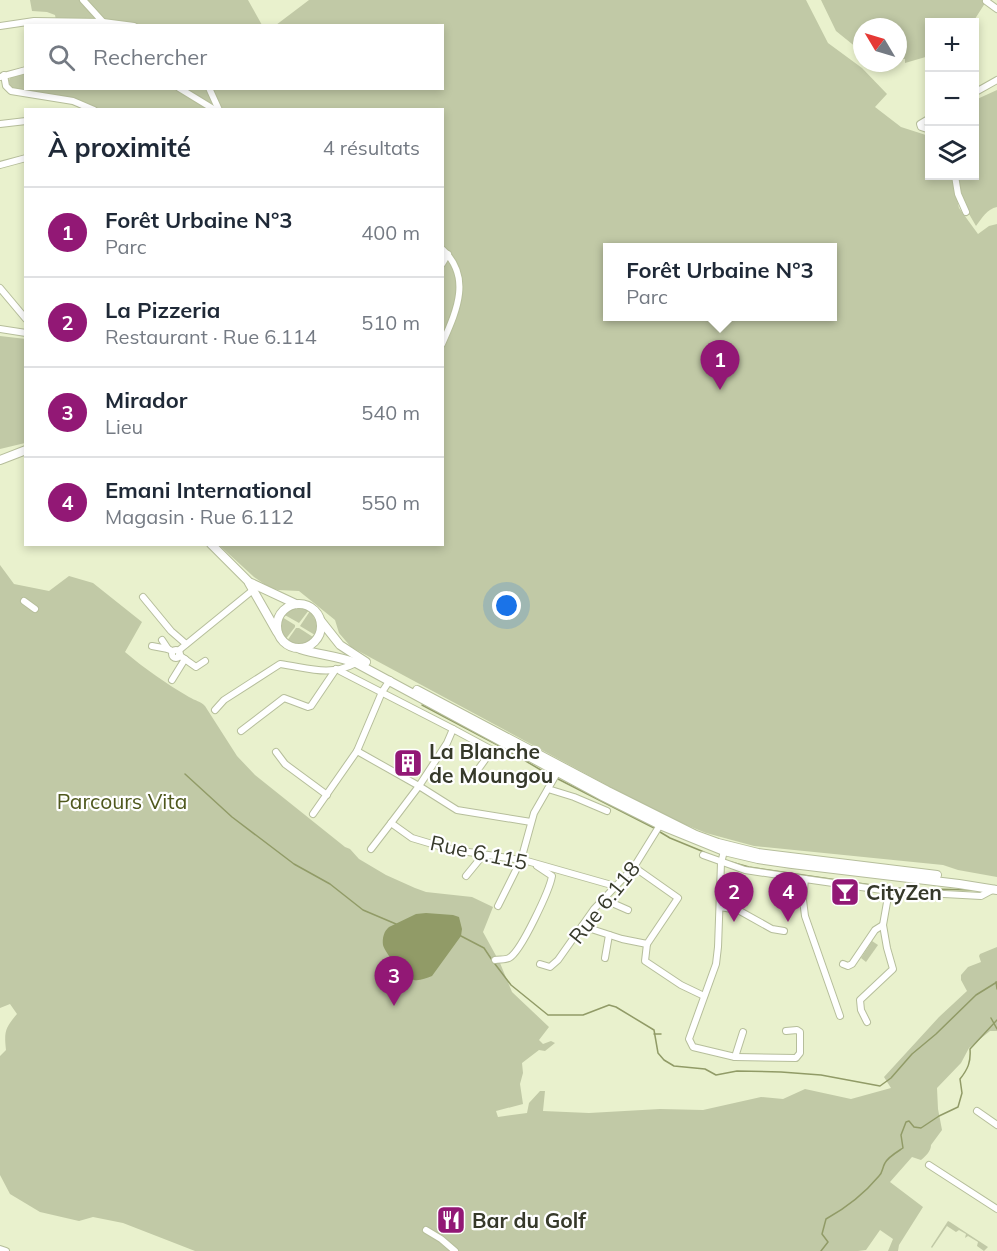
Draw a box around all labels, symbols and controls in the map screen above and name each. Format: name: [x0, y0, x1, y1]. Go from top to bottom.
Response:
north arrow: [853, 18, 907, 72]
map controls: [925, 18, 979, 180]
button: +: [925, 18, 979, 72]
search box: [24, 24, 444, 90]
icon: search: [45, 41, 78, 74]
text: Rechercher: [93, 43, 207, 71]
button: −: [925, 72, 979, 126]
button: layers: [925, 126, 979, 180]
text: À proximité: [48, 131, 191, 164]
text: 4 résultats: [323, 135, 420, 160]
text: Forêt Urbaine N°3: [105, 206, 293, 234]
text: 1: [62, 220, 74, 245]
text: 400 m: [361, 220, 420, 245]
text: Parc: [105, 234, 147, 259]
popup: [603, 243, 837, 321]
text: Forêt Urbaine N°3: [626, 256, 814, 284]
text: Parc: [626, 284, 668, 309]
text: La Pizzeria: [105, 296, 220, 324]
text: 2: [62, 310, 74, 335]
text: 510 m: [361, 310, 420, 335]
text: Restaurant · Rue 6.114: [105, 324, 317, 349]
pin: 1: [700, 340, 740, 390]
text: Mirador: [105, 386, 187, 414]
text: 3: [62, 400, 74, 425]
text: 540 m: [361, 400, 420, 425]
text: Lieu: [105, 414, 143, 439]
text: Emani International: [105, 476, 312, 504]
text: 4: [62, 490, 74, 515]
text: 550 m: [361, 490, 420, 515]
text: Magasin · Rue 6.112: [105, 504, 294, 529]
your location: [492, 591, 521, 620]
place label: La Blanche de Moungou: [429, 738, 553, 788]
building icon: La Blanche de Moungou: [392, 747, 424, 779]
park label: Parcours Vita: [57, 788, 187, 814]
street label: Rue 6.115: [428, 829, 530, 875]
street label: Rue 6.118: [563, 855, 645, 949]
pin: 2: [714, 872, 754, 922]
pin: 4: [768, 872, 808, 922]
bar icon: CityZen: [829, 876, 861, 908]
place label: CityZen: [866, 879, 942, 905]
pin: 3: [374, 956, 414, 1006]
restaurant icon: Bar du Golf: [435, 1204, 467, 1236]
place label: Bar du Golf: [472, 1207, 587, 1233]

